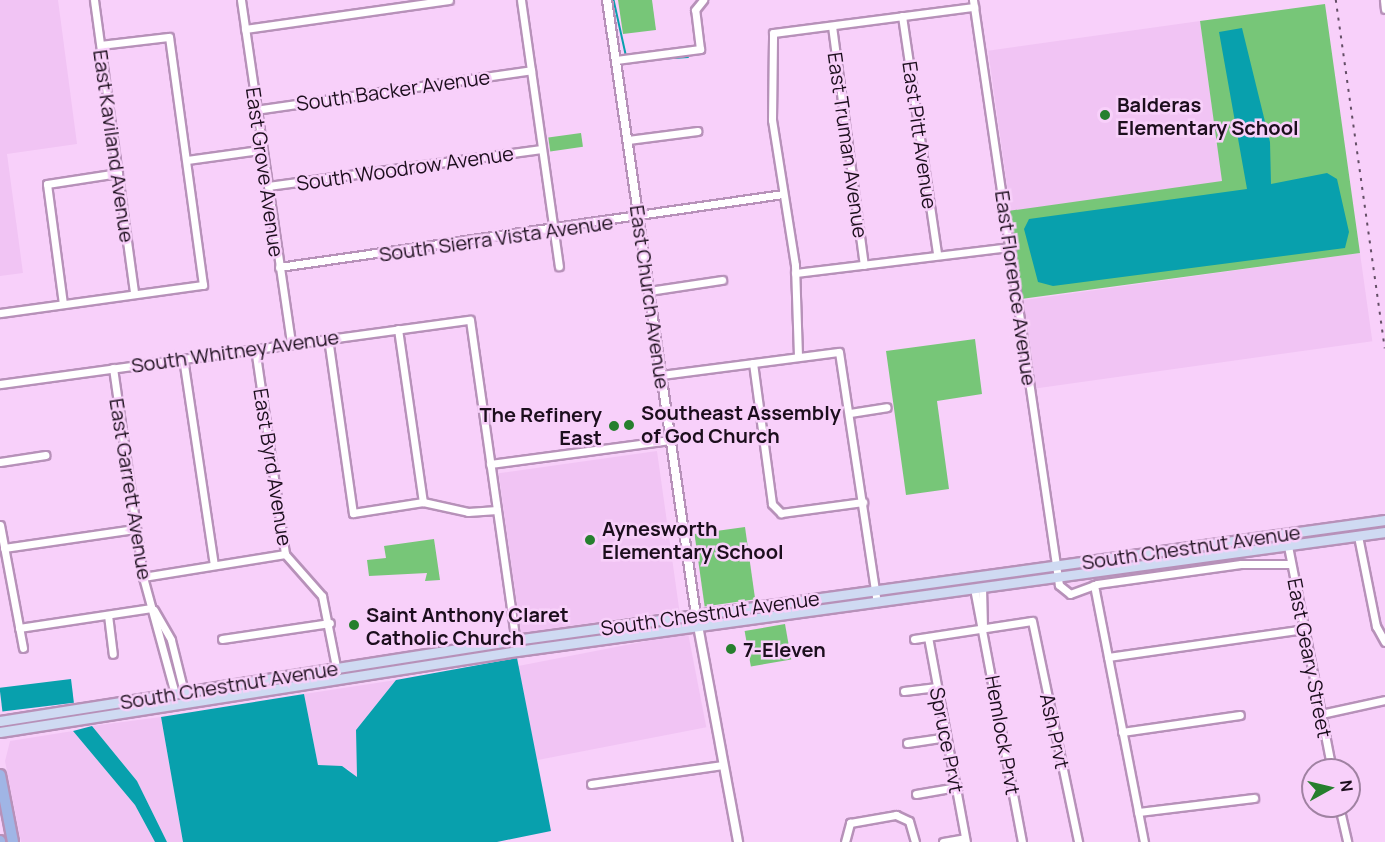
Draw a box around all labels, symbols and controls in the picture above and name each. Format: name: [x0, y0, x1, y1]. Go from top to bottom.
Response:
street label: East Kaviland Avenue: [89, 48, 139, 244]
street label: East Truman Avenue: [823, 51, 873, 239]
street label: East Pitt Avenue: [898, 60, 942, 210]
street label: South Backer Avenue: [295, 65, 491, 115]
street label: East Grove Avenue: [241, 85, 289, 259]
place label: Balderas Elementary School: [1117, 92, 1299, 139]
marker: Balderas Elementary School: [1098, 108, 1112, 122]
street label: South Woodrow Avenue: [295, 141, 515, 195]
street label: East Florence Avenue: [990, 189, 1042, 387]
street label: East Church Avenue: [625, 203, 675, 391]
street label: South Sierra Vista Avenue: [377, 210, 615, 266]
street label: South Whitney Avenue: [130, 325, 340, 377]
street label: East Byrd Avenue: [249, 387, 297, 547]
street label: East Garrett Avenue: [105, 397, 157, 581]
place label: Southeast Assembly of God Church: [641, 401, 841, 448]
place label: The Refinery East: [479, 402, 602, 449]
marker: Southeast Assembly of God Church: [622, 418, 636, 432]
marker: The Refinery East: [607, 419, 621, 433]
place label: Aynesworth Elementary School: [602, 516, 784, 563]
street label: South Chestnut Avenue: [1080, 520, 1302, 574]
marker: Aynesworth Elementary School: [583, 533, 597, 547]
street label: East Geary Street: [1283, 576, 1337, 740]
street label: South Chestnut Avenue: [599, 586, 821, 640]
place label: Saint Anthony Claret Catholic Church: [366, 602, 569, 649]
marker: Saint Anthony Claret Catholic Church: [347, 618, 361, 632]
place label: 7-Eleven: [743, 637, 826, 661]
marker: 7-Eleven: [724, 642, 738, 656]
street label: South Chestnut Avenue: [118, 656, 340, 714]
street label: Hemlock Prvt: [981, 673, 1025, 797]
street label: Spruce Prvt: [925, 685, 969, 795]
street label: Ash Prvt: [1035, 691, 1075, 771]
north arrow: [1301, 758, 1361, 818]
text: N: [1335, 779, 1359, 793]

